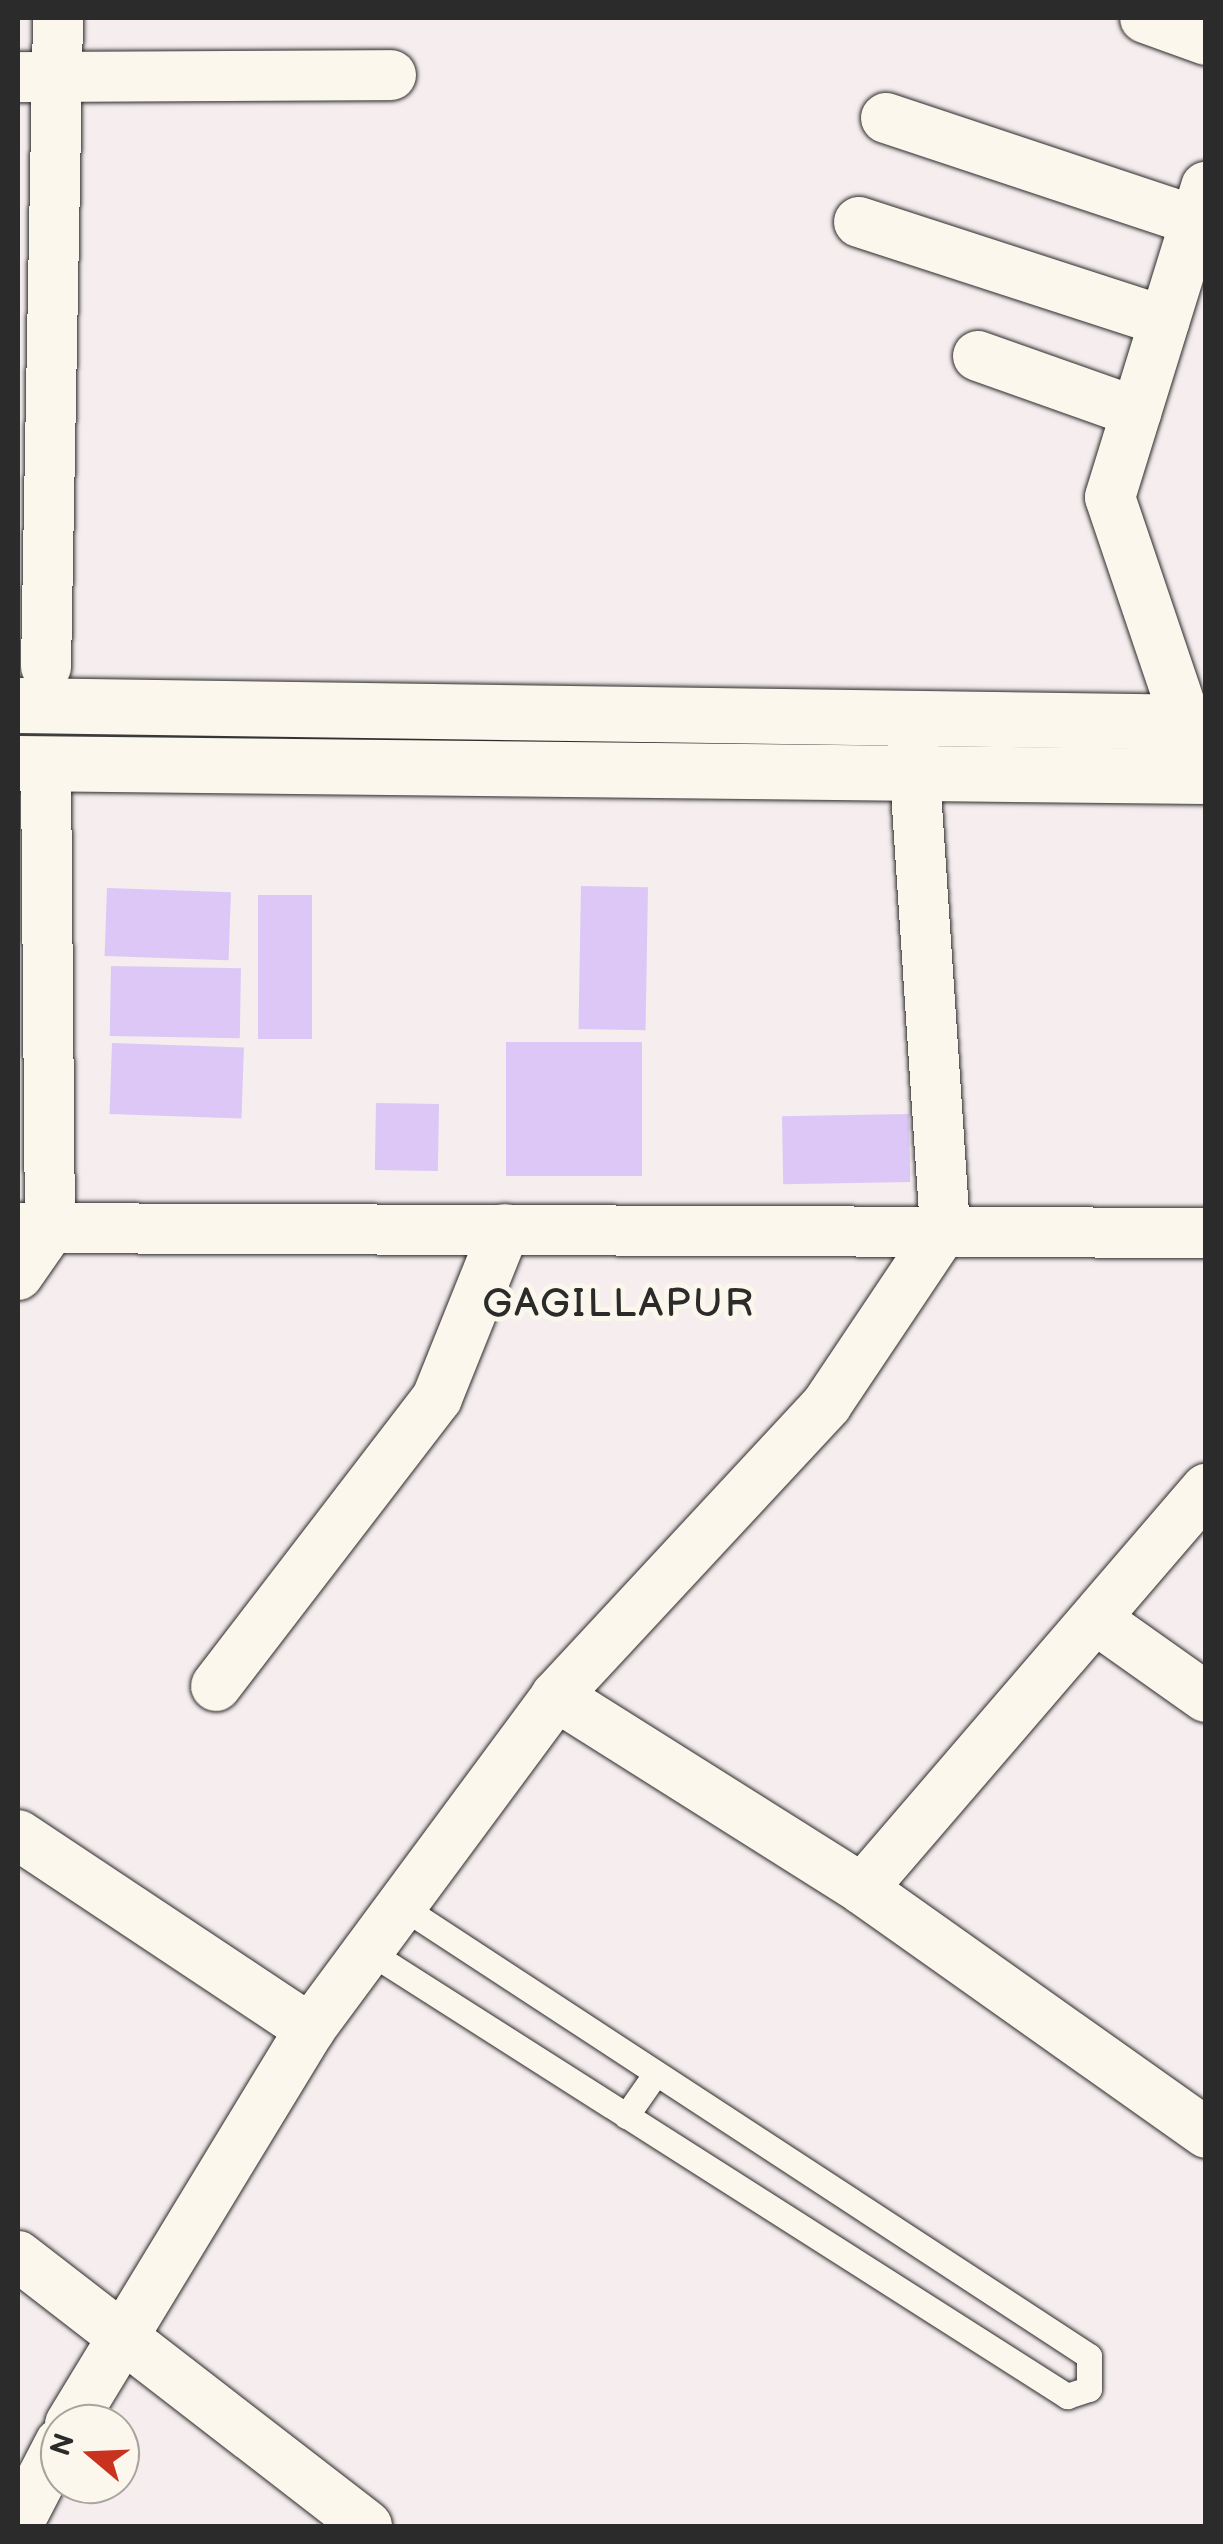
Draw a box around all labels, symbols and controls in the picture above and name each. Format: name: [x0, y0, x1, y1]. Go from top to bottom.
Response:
district label: GAGILLAPUR: [482, 1280, 756, 1328]
north arrow: [40, 2404, 140, 2504]
text: N: [44, 2429, 82, 2460]

